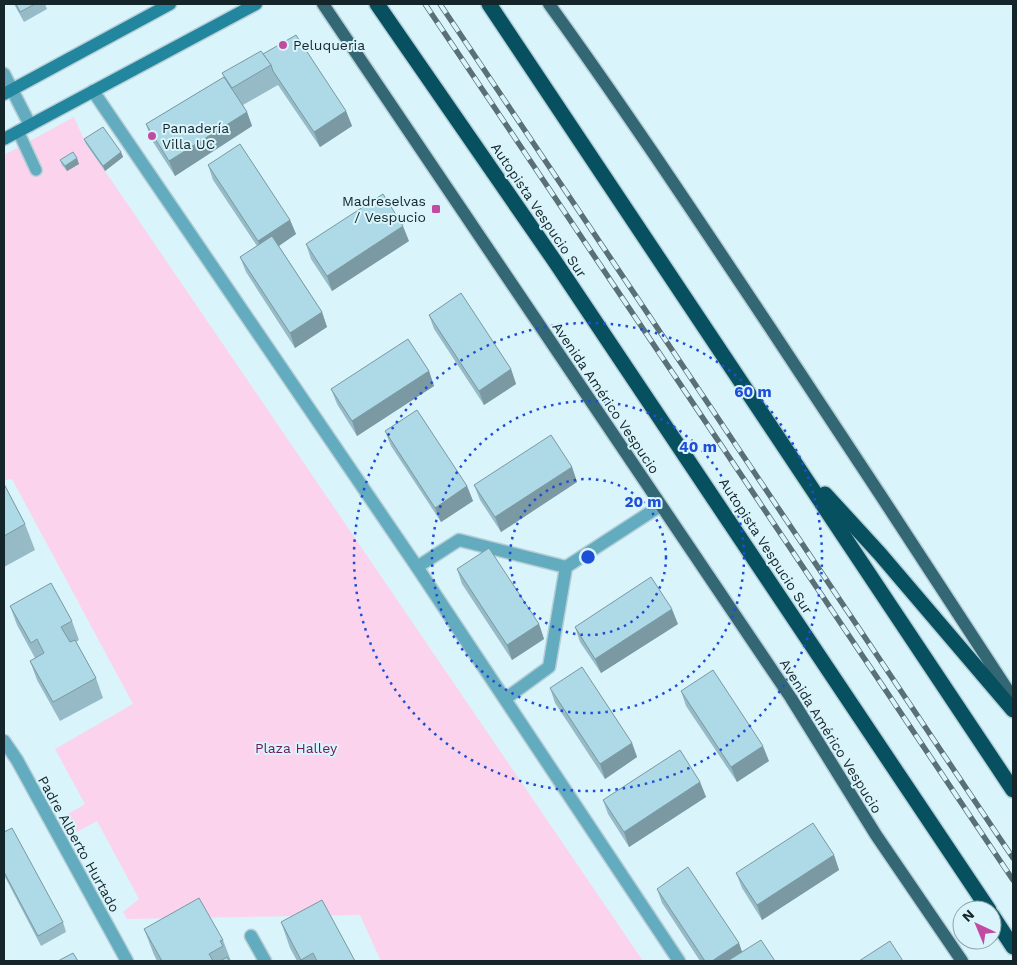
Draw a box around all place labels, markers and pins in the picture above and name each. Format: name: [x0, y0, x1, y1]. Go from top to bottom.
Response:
place label: Peluqueria: [293, 37, 365, 53]
marker: Peluqueria: [277, 39, 289, 51]
place label: Panadería Villa UC: [162, 120, 229, 152]
marker: Panadería Villa UC: [146, 130, 158, 142]
place label: Madreselvas / Vespucio: [342, 193, 426, 225]
marker: Madreselvas / Vespucio: [430, 203, 442, 215]
centre of rings: [579, 548, 597, 566]

